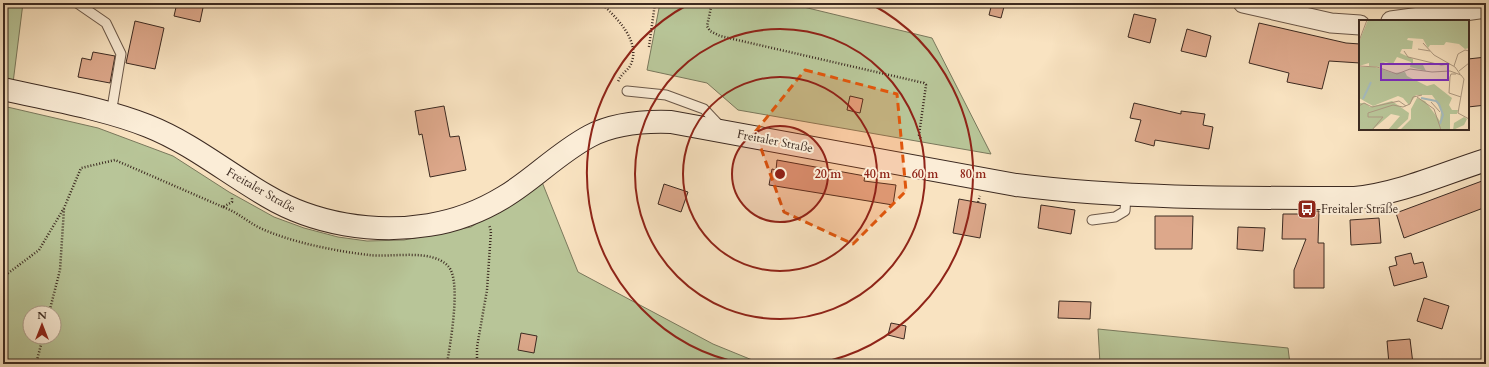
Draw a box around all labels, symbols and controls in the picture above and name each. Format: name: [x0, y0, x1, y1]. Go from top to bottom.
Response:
inset map: [1359, 20, 1469, 130]
street label: Freitaler Straße: [736, 126, 814, 156]
street label: Freitaler Straße: [224, 164, 298, 216]
text: 20 m: [815, 166, 842, 182]
text: 40 m: [864, 166, 891, 182]
text: 60 m: [912, 166, 939, 182]
text: 80 m: [960, 166, 987, 182]
centre of rings: [773, 167, 787, 181]
bus stop icon: Freitaler Straße: [1296, 198, 1318, 220]
place label: Freitaler Straße: [1321, 201, 1398, 217]
north arrow: [22, 305, 62, 345]
text: N: [37, 308, 47, 323]

